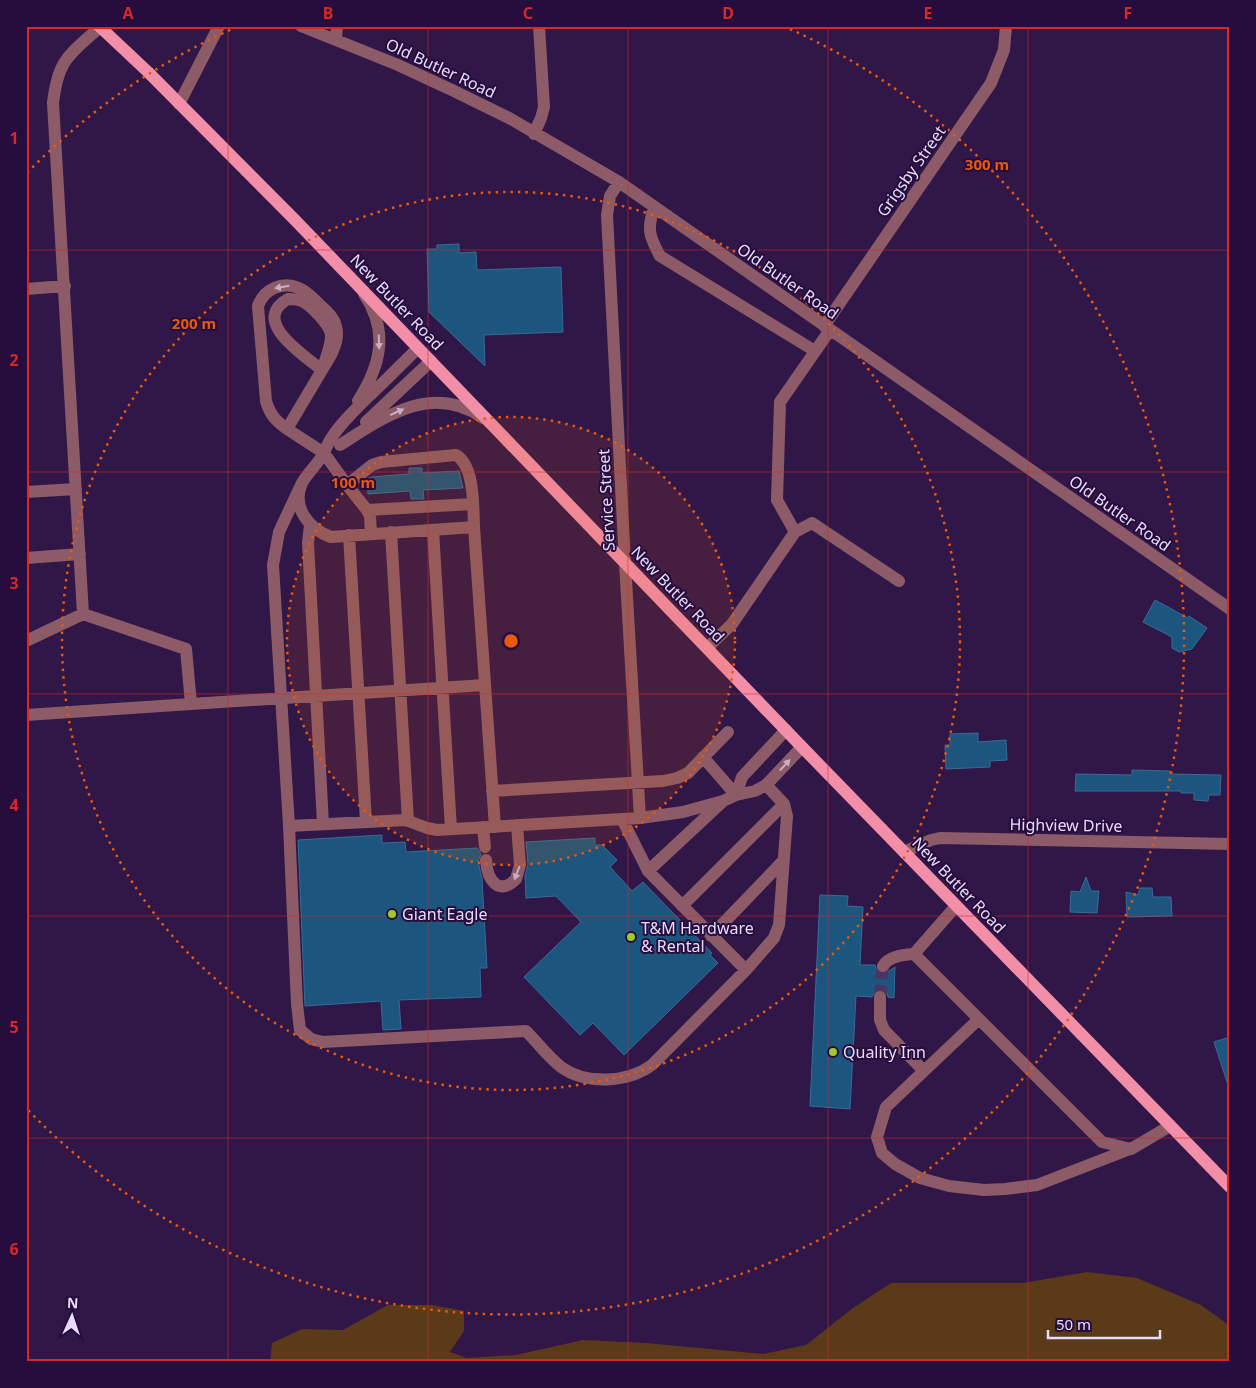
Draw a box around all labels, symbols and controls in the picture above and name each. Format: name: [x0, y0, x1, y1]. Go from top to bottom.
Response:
text: A: [122, 2, 134, 24]
text: B: [323, 2, 333, 24]
text: C: [523, 2, 533, 24]
text: D: [722, 2, 734, 24]
text: E: [924, 2, 933, 24]
text: F: [1124, 2, 1132, 24]
street label: Old Butler Road: [382, 33, 500, 103]
street label: Grigsby Street: [871, 121, 951, 221]
text: 1: [9, 127, 19, 149]
text: 300 m: [965, 154, 1009, 174]
street label: Old Butler Road: [733, 238, 843, 324]
street label: New Butler Road: [345, 249, 449, 355]
one-way arrow: [274, 283, 290, 291]
text: 200 m: [172, 313, 216, 333]
one-way arrow: [376, 334, 384, 350]
text: 2: [9, 349, 19, 371]
one-way arrow: [390, 407, 404, 415]
street label: Service Street: [592, 448, 620, 552]
street label: Old Butler Road: [1065, 470, 1175, 556]
text: 100 m: [331, 472, 375, 492]
street label: New Butler Road: [626, 541, 730, 647]
text: 3: [9, 572, 19, 594]
centre of rings: [502, 632, 520, 650]
one-way arrow: [779, 759, 791, 771]
text: 4: [9, 794, 19, 816]
street label: Highview Drive: [1009, 813, 1123, 837]
street label: New Butler Road: [907, 832, 1011, 938]
one-way arrow: [513, 866, 521, 881]
place label: Giant Eagle: [402, 903, 487, 925]
marker: Giant Eagle: [386, 908, 398, 920]
place label: T&M Hardware & Rental: [641, 917, 754, 957]
marker: T&M Hardware & Rental: [625, 931, 637, 943]
text: 5: [9, 1016, 19, 1038]
place label: Quality Inn: [843, 1041, 926, 1063]
marker: Quality Inn: [827, 1046, 839, 1058]
text: 6: [9, 1238, 19, 1260]
north arrow: [48, 1290, 98, 1340]
text: N: [67, 1293, 79, 1312]
scale bar: [1048, 1308, 1161, 1340]
text: 50 m: [1056, 1314, 1091, 1334]

